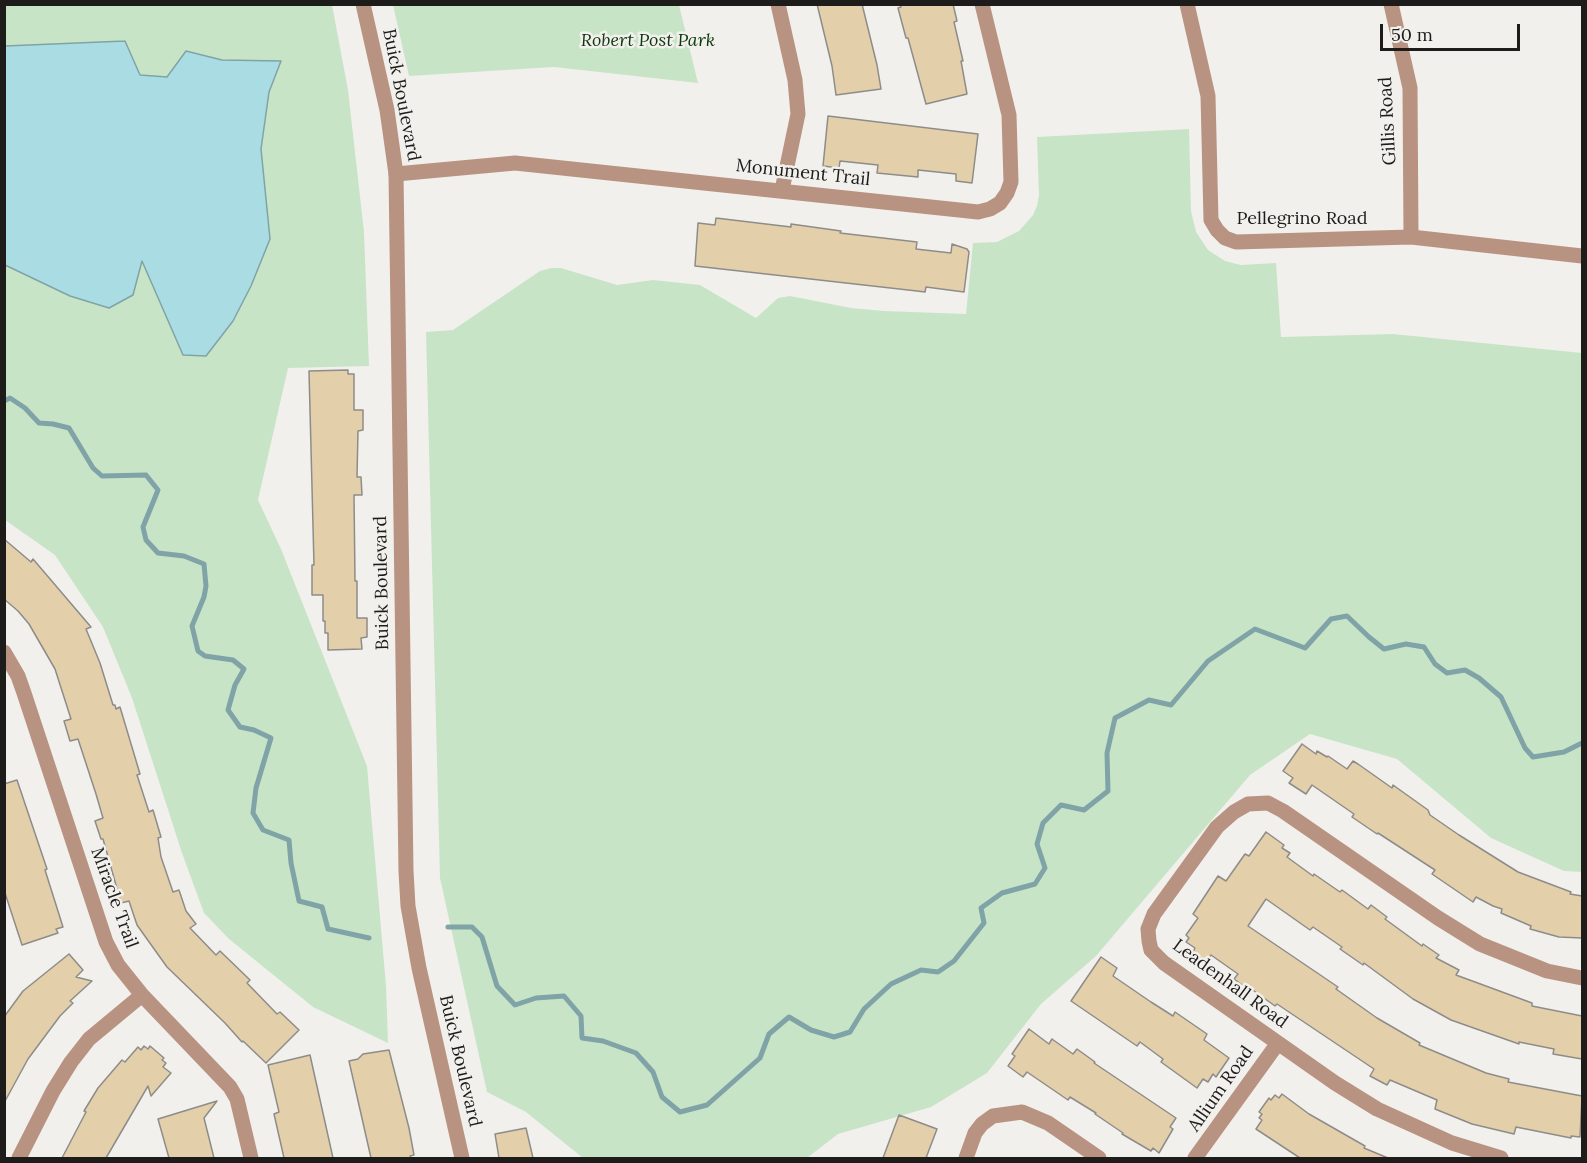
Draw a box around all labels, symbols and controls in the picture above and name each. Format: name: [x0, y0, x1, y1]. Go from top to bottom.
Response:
scale bar: [1383, 12, 1522, 50]
text: 50 m: [1391, 23, 1433, 46]
street label: Buick Boulevard: [378, 27, 424, 163]
park label: Robert Post Park: [581, 30, 715, 52]
street label: Gillis Road: [1375, 76, 1401, 166]
street label: Monument Trail: [735, 155, 871, 191]
street label: Pellegrino Road: [1237, 208, 1367, 230]
street label: Buick Boulevard: [370, 516, 394, 650]
street label: Miracle Trail: [86, 845, 142, 951]
street label: Leadenhall Road: [1168, 935, 1292, 1033]
street label: Buick Boulevard: [434, 993, 486, 1129]
street label: Allium Road: [1184, 1042, 1258, 1136]

